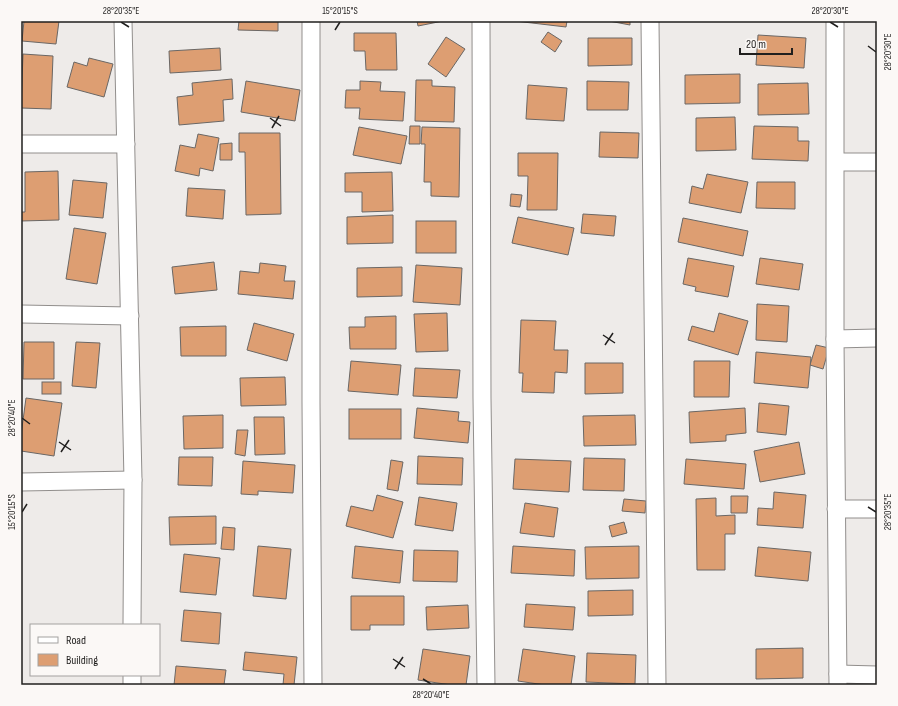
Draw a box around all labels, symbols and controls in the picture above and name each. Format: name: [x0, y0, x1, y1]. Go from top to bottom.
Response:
text: 28°20'35"E: [103, 5, 139, 17]
text: 15°20'15"S: [322, 5, 358, 17]
text: 28°20'30"E: [811, 5, 849, 17]
scale bar: [740, 30, 792, 56]
text: 28°20'30"E: [882, 33, 894, 71]
text: 20 m: [746, 37, 766, 52]
text: 28°20'40"E: [6, 399, 18, 437]
text: 15°20'15"S: [6, 494, 18, 530]
text: 28°20'35"E: [882, 494, 894, 530]
legend: [30, 624, 160, 676]
text: Road: [66, 633, 86, 648]
text: Building: [66, 653, 98, 668]
text: 28°20'40"E: [412, 689, 450, 701]

